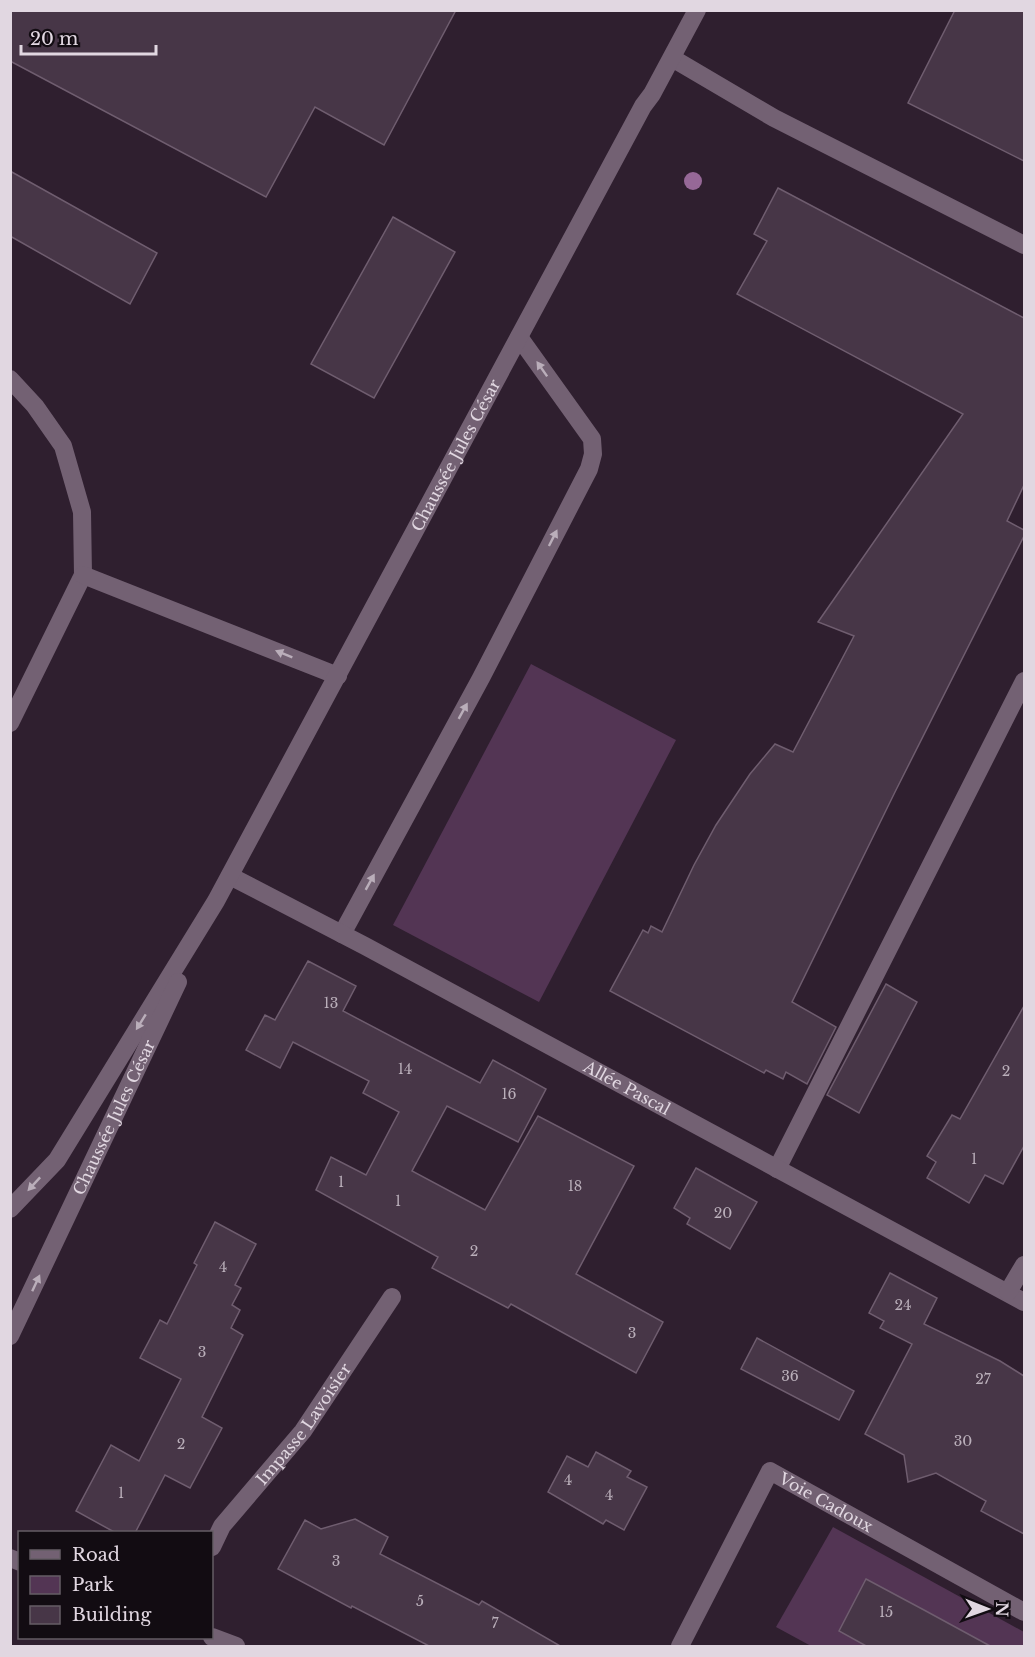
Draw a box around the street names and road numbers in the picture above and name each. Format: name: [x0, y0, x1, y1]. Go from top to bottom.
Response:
street label: Chaussée Jules César: [407, 375, 505, 535]
street label: Chaussée Jules César: [68, 1036, 159, 1198]
street label: Allée Pascal: [580, 1056, 674, 1119]
street label: Impasse Lavoisier: [252, 1359, 355, 1489]
street label: Voie Cadoux: [775, 1468, 877, 1536]

